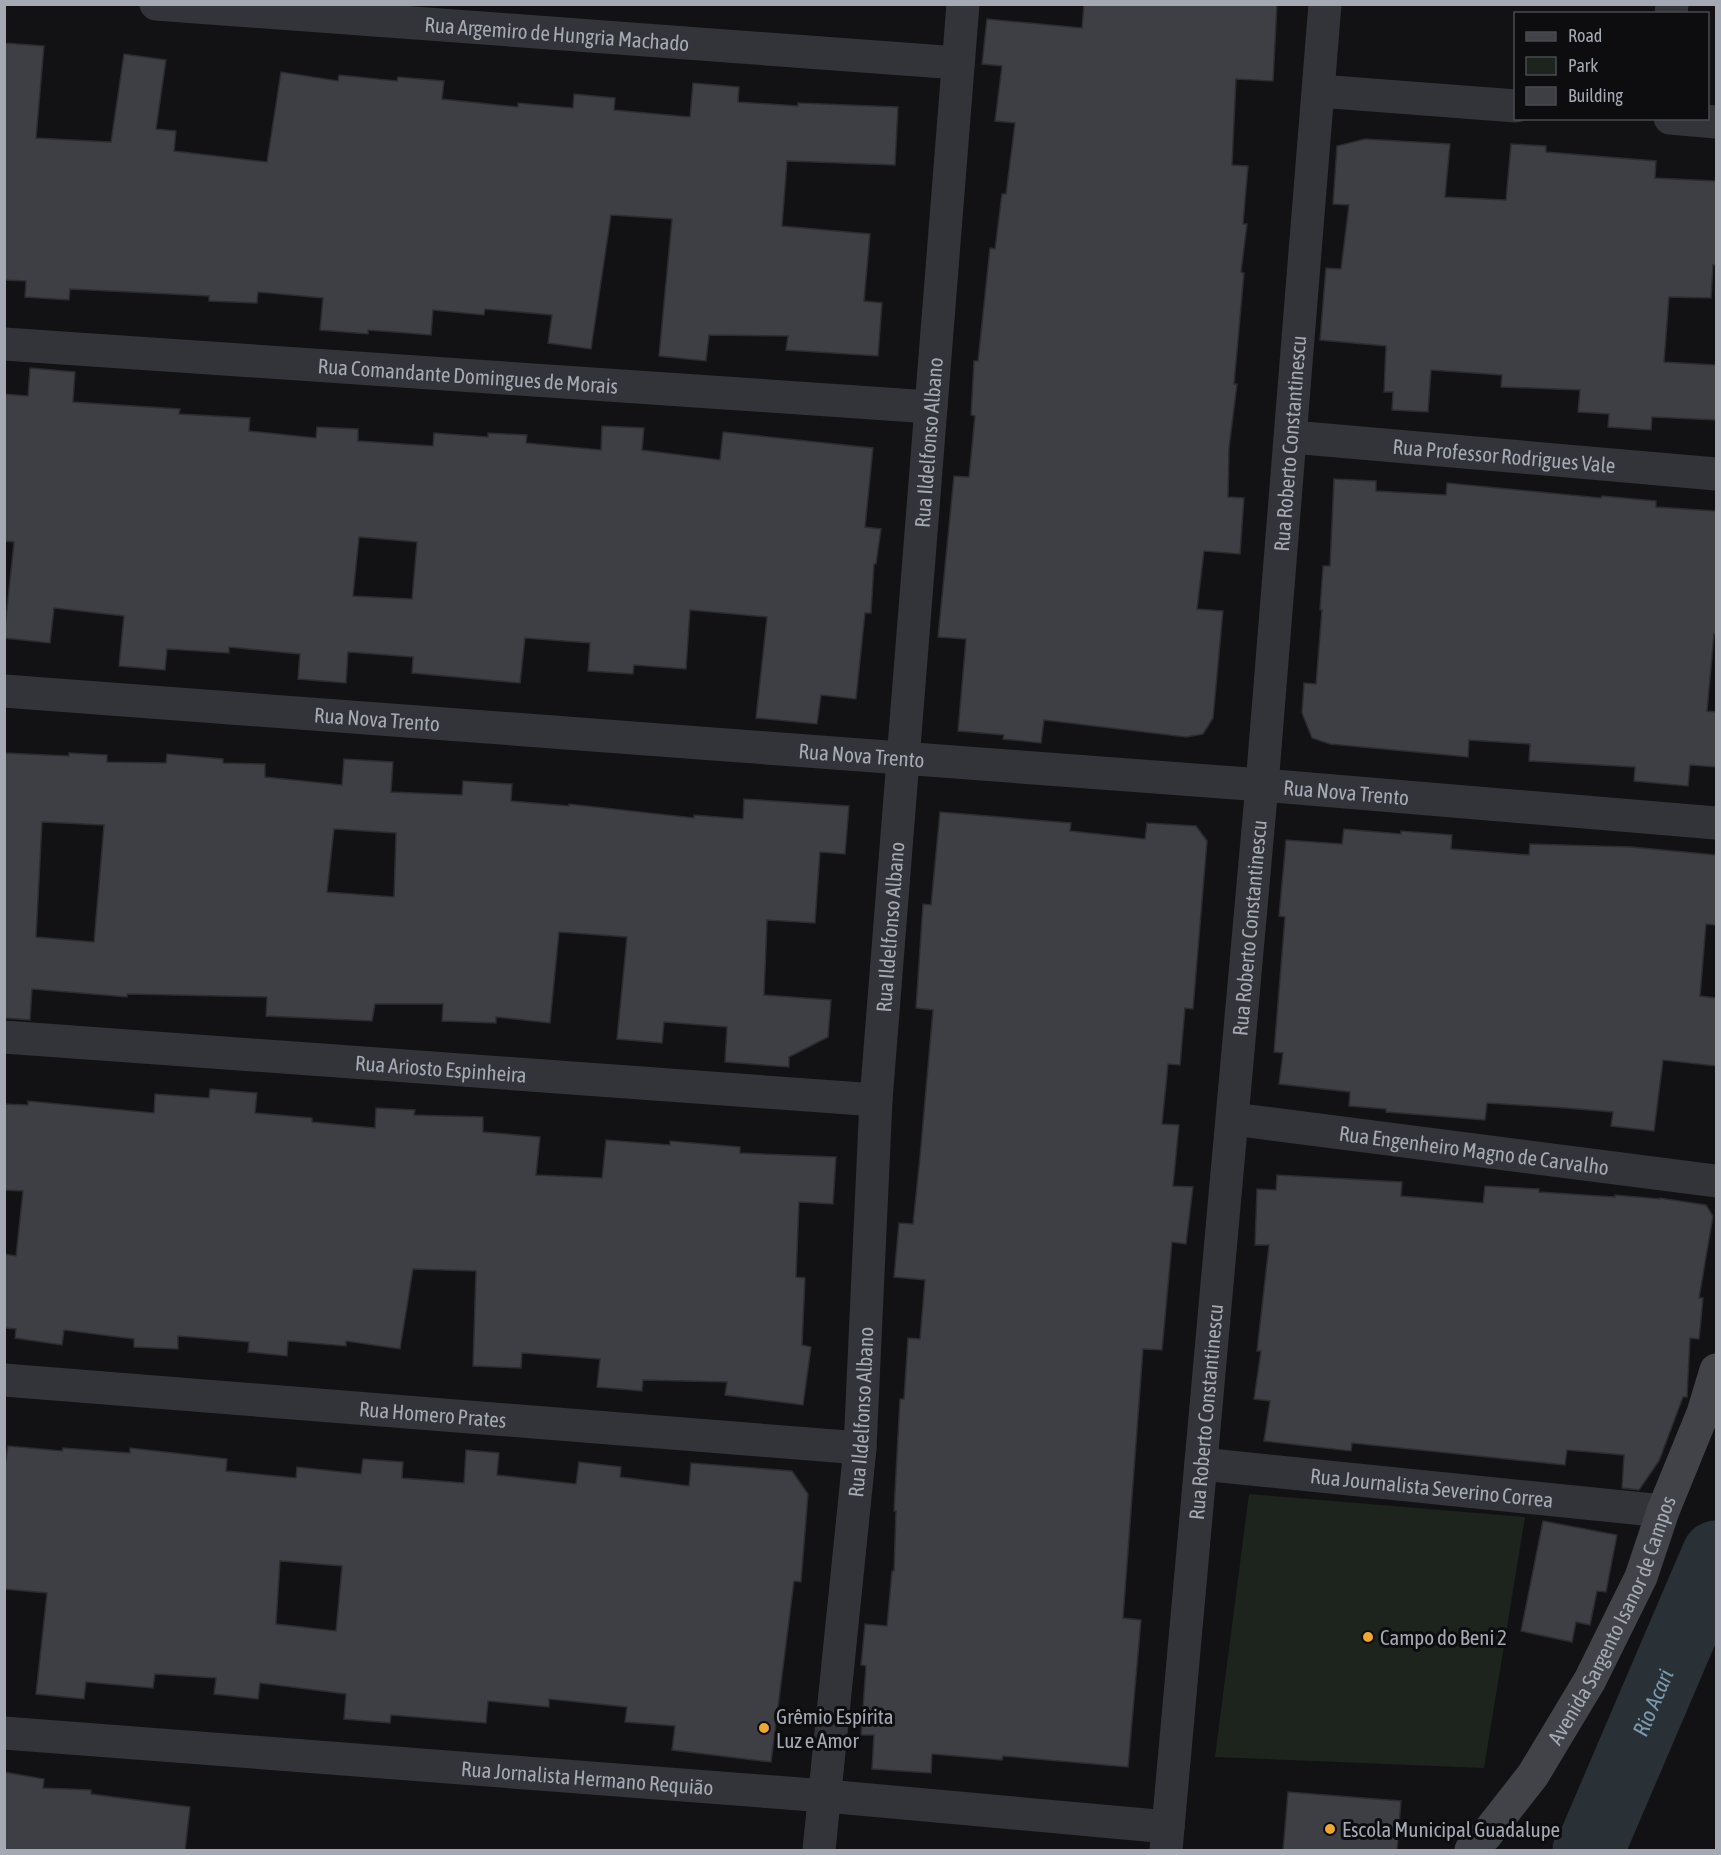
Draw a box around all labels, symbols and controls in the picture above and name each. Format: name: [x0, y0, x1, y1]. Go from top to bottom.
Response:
street label: Rua Argemiro de Hungria Machado: [424, 12, 690, 55]
legend: [1514, 12, 1709, 120]
text: Road: [1568, 25, 1602, 46]
text: Park: [1568, 55, 1598, 76]
text: Building: [1568, 85, 1623, 106]
street label: Rua Roberto Constantinescu: [1269, 334, 1310, 552]
street label: Rua Comandante Domingues de Morais: [317, 353, 619, 398]
street label: Rua Ildelfonso Albano: [909, 356, 947, 529]
street label: Rua Professor Rodrigues Vale: [1392, 434, 1617, 477]
street label: Rua Nova Trento: [313, 702, 441, 736]
street label: Rua Nova Trento: [798, 738, 925, 772]
street label: Rua Nova Trento: [1282, 775, 1410, 809]
street label: Rua Roberto Constantinescu: [1227, 819, 1271, 1037]
street label: Rua Ildelfonso Albano: [871, 841, 908, 1013]
street label: Rua Ariosto Espinheira: [354, 1050, 528, 1087]
street label: Rua Engenheiro Magno de Carvalho: [1338, 1121, 1610, 1179]
street label: Rua Roberto Constantinescu: [1184, 1303, 1227, 1521]
street label: Rua Ildelfonso Albano: [843, 1326, 878, 1498]
street label: Rua Homero Prates: [358, 1396, 507, 1432]
street label: Rua Journalista Severino Correa: [1309, 1463, 1554, 1512]
street label: Avenida Sargento Isanor de Campos: [1542, 1492, 1680, 1748]
place label: Campo do Beni 2: [1380, 1625, 1507, 1649]
marker: Campo do Beni 2: [1361, 1630, 1375, 1644]
water label: Rio Acari: [1627, 1665, 1679, 1740]
place label: Grêmio Espírita Luz e Amor: [776, 1704, 894, 1752]
marker: Grêmio Espírita Luz e Amor: [757, 1721, 771, 1735]
street label: Rua Jornalista Hermano Requião: [460, 1756, 714, 1799]
place label: Escola Municipal Guadalupe: [1342, 1817, 1560, 1841]
marker: Escola Municipal Guadalupe: [1323, 1822, 1337, 1836]

